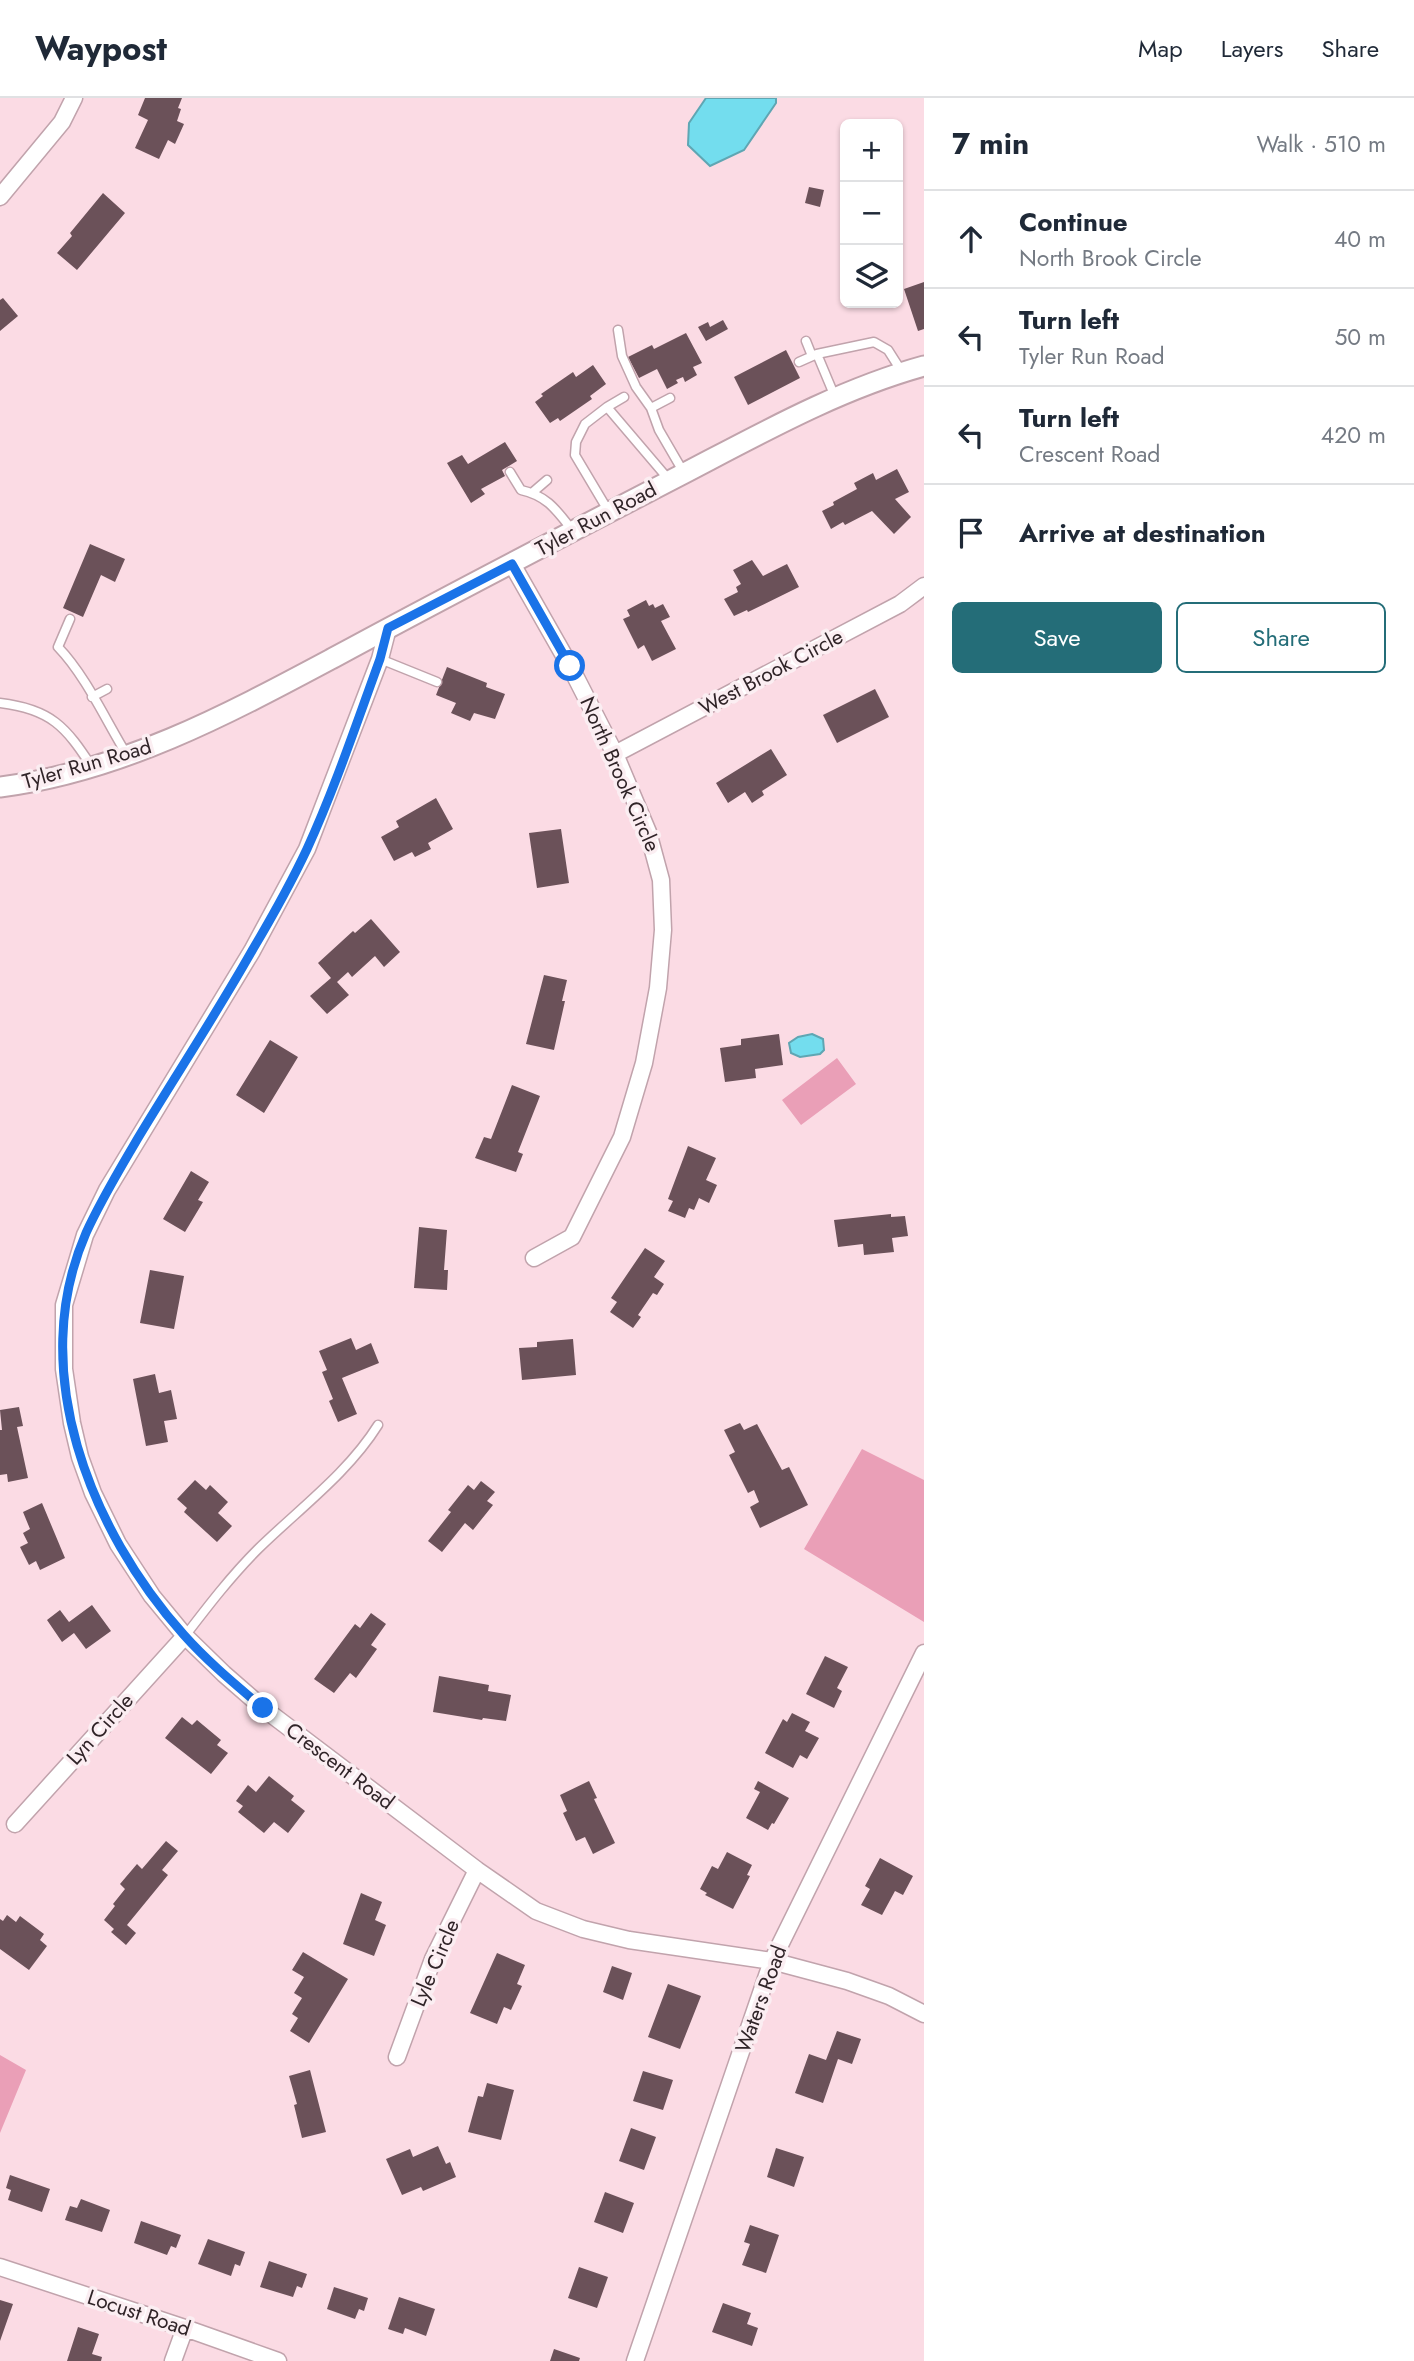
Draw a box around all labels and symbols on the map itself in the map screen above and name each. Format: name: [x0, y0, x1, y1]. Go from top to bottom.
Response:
street label: Tyler Run Road: [530, 475, 662, 563]
street label: West Brook Circle: [694, 621, 848, 723]
route start: [554, 650, 585, 681]
street label: North Brook Circle: [572, 692, 668, 856]
street label: Tyler Run Road: [19, 731, 155, 797]
street label: Lyn Circle: [60, 1686, 141, 1772]
route end: [247, 1692, 278, 1723]
street label: Crescent Road: [279, 1715, 401, 1817]
street label: Lyle Circle: [403, 1915, 467, 2011]
street label: Waters Road: [728, 1941, 794, 2057]
street label: Locust Road: [83, 2282, 195, 2344]

